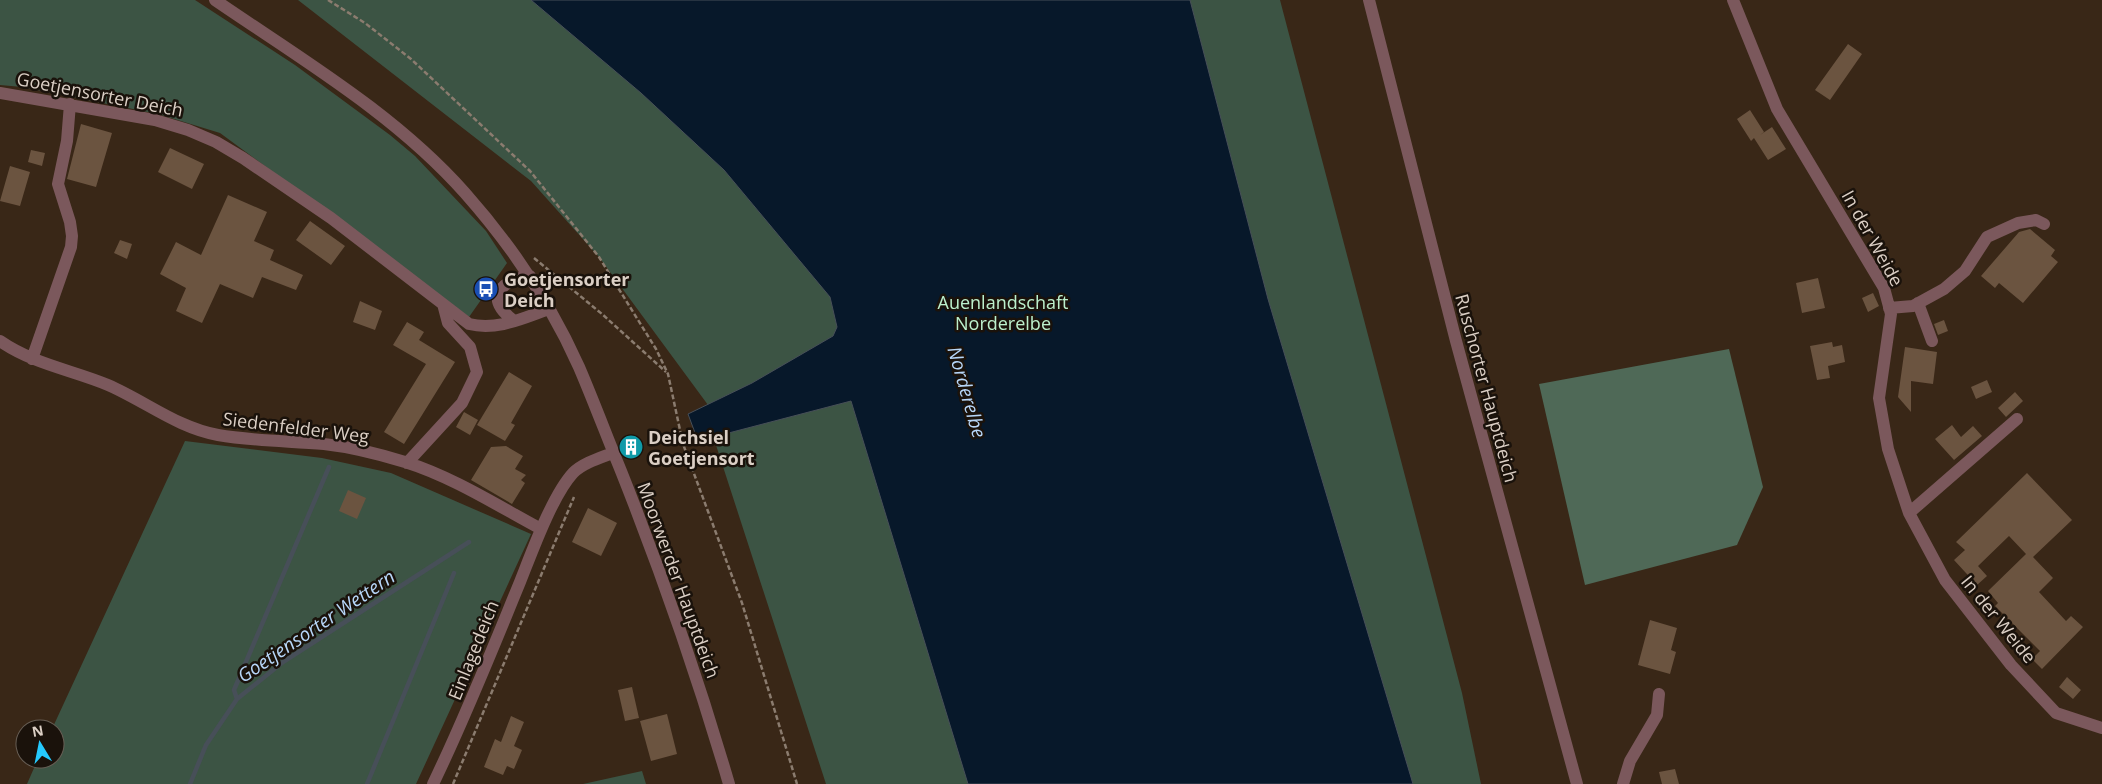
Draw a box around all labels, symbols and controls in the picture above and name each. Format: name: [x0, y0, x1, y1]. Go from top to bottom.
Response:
street label: Goetjensorter Deich: [15, 66, 185, 122]
street label: In der Weide: [1837, 186, 1909, 290]
place label: Goetjensorter Deich: [504, 267, 629, 312]
bus stop icon: Goetjensorter Deich: [473, 276, 499, 302]
park label: Auenlandschaft Norderelbe: [938, 290, 1068, 335]
street label: Ruschorter Hauptdeich: [1450, 291, 1524, 485]
water label: Norderelbe: [942, 343, 992, 441]
street label: Siedenfelder Weg: [222, 406, 371, 448]
place label: Deichsiel Goetjensort: [648, 425, 755, 470]
building icon: Deichsiel Goetjensort: [618, 434, 644, 460]
street label: Moorwerder Hauptdeich: [632, 479, 726, 681]
water label: Goetjensorter Wettern: [232, 563, 400, 689]
street label: In der Weide: [1956, 570, 2042, 668]
street label: Einlagedeich: [442, 597, 504, 703]
north arrow: [15, 719, 65, 769]
text: N: [30, 720, 45, 741]

